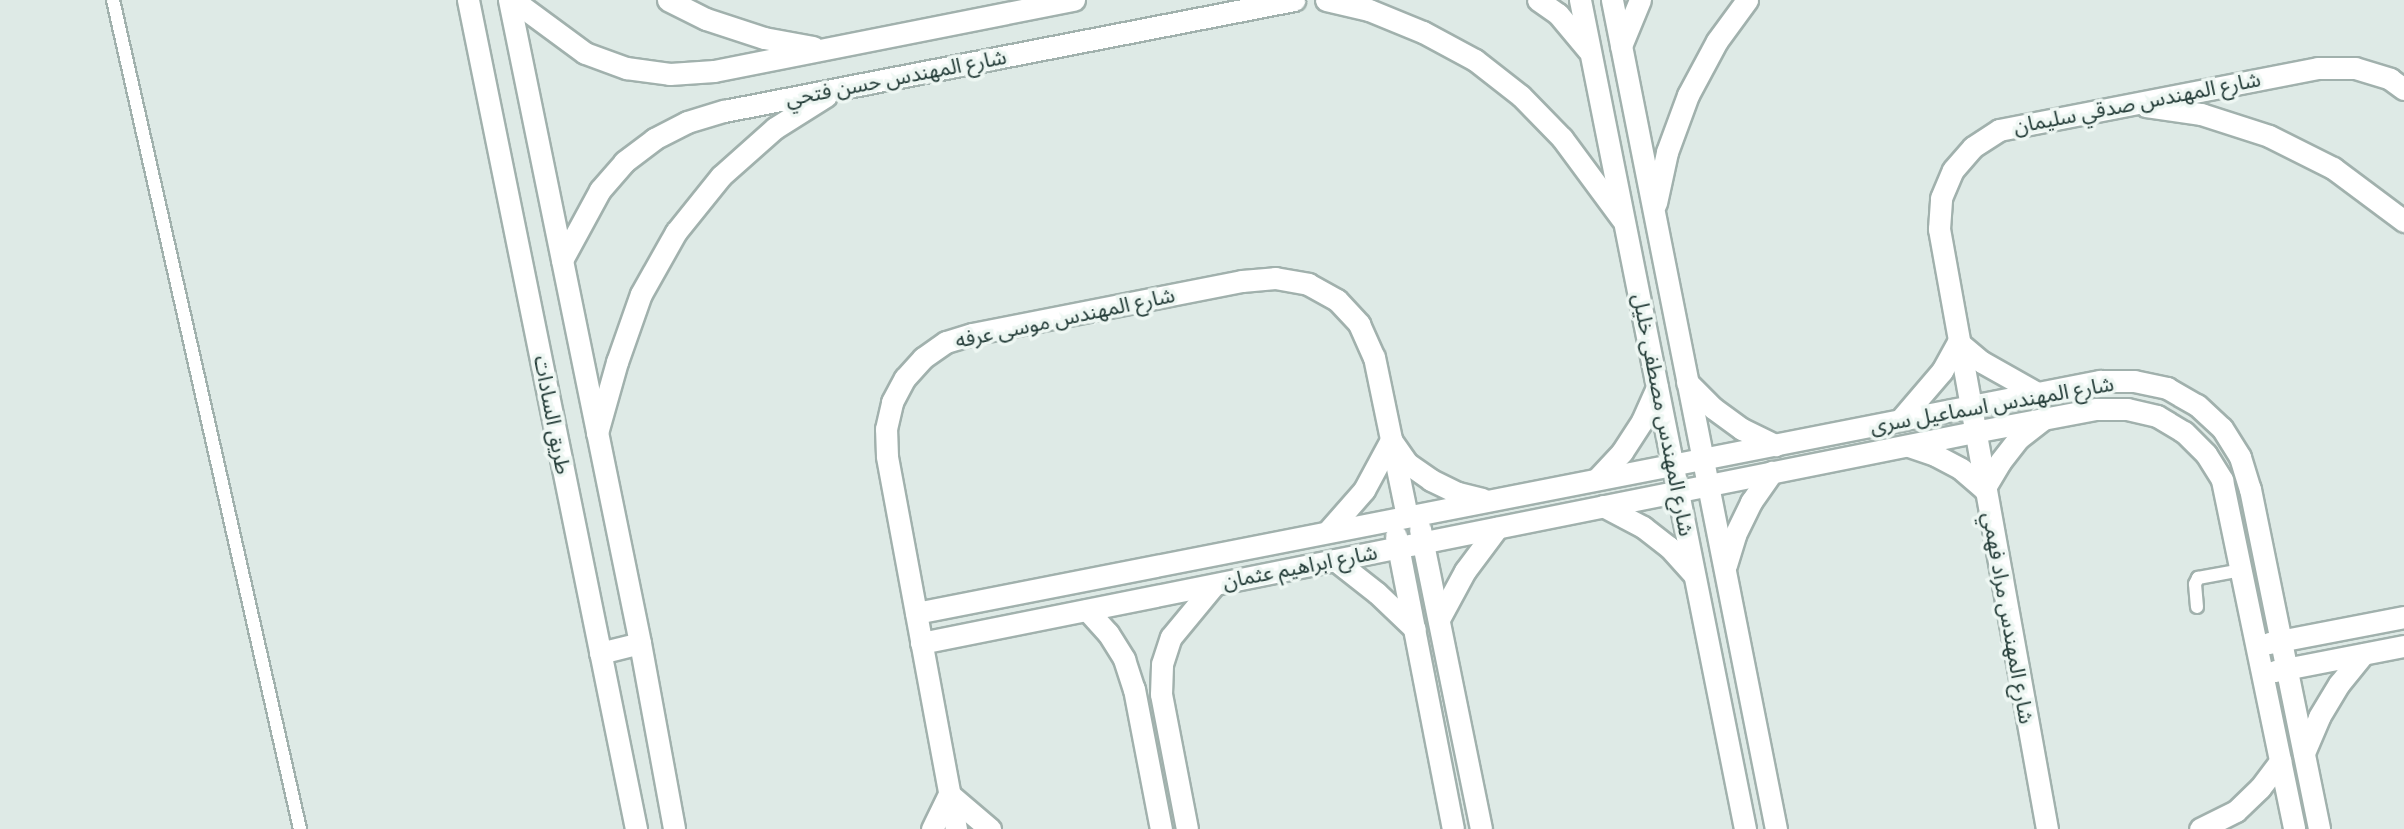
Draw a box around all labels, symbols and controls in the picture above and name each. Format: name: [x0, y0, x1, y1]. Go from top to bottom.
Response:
street label: شارع المهندس حسن فتحي: [783, 44, 1009, 112]
street label: شارع المهندس صدقي سليمان: [2011, 67, 2263, 139]
street label: شارع المهندس موسى عرفه: [953, 282, 1177, 354]
street label: شارع المهندس مصطفى خليل: [1627, 292, 1699, 538]
street label: طريق السادات: [528, 353, 576, 477]
street label: شارع المهندس اسماعيل سرى: [1868, 371, 2116, 439]
street label: شارع المهندس مراد فهمي: [1977, 510, 2039, 726]
street label: شارع ابراهيم عثمان: [1221, 540, 1379, 594]

